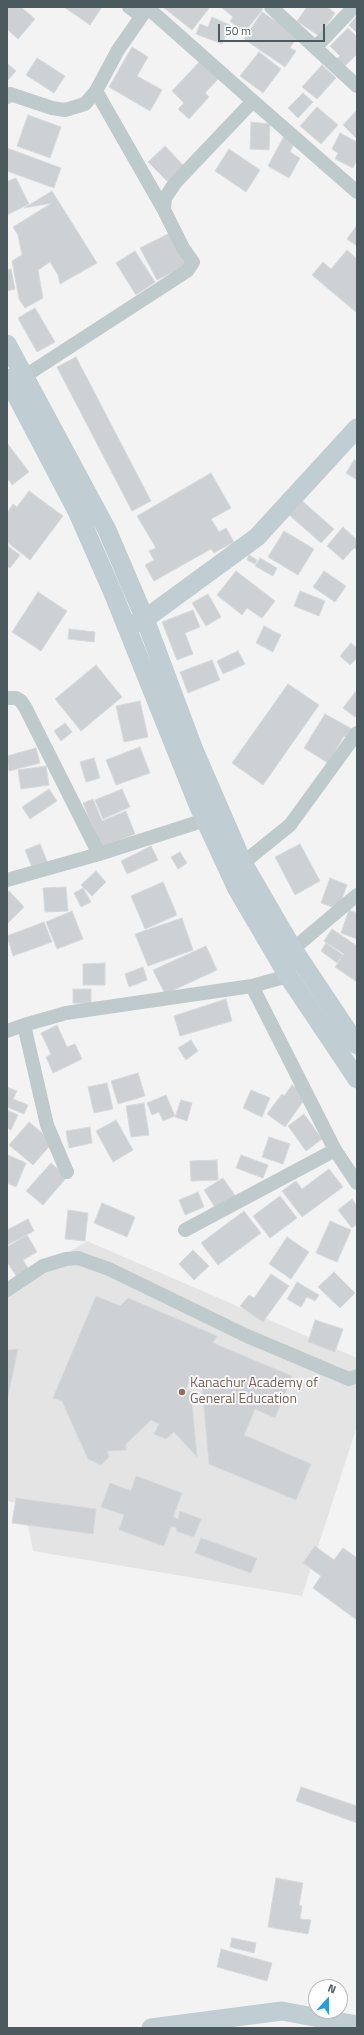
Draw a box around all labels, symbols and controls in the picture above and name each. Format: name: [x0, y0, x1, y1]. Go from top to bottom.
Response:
scale bar: [220, 16, 327, 42]
text: 50 m: [225, 21, 251, 40]
place label: Kanachur Academy of General Education: [190, 1376, 318, 1408]
marker: Kanachur Academy of General Education: [177, 1387, 187, 1397]
north arrow: [308, 1979, 348, 2019]
text: N: [326, 1980, 338, 1998]

